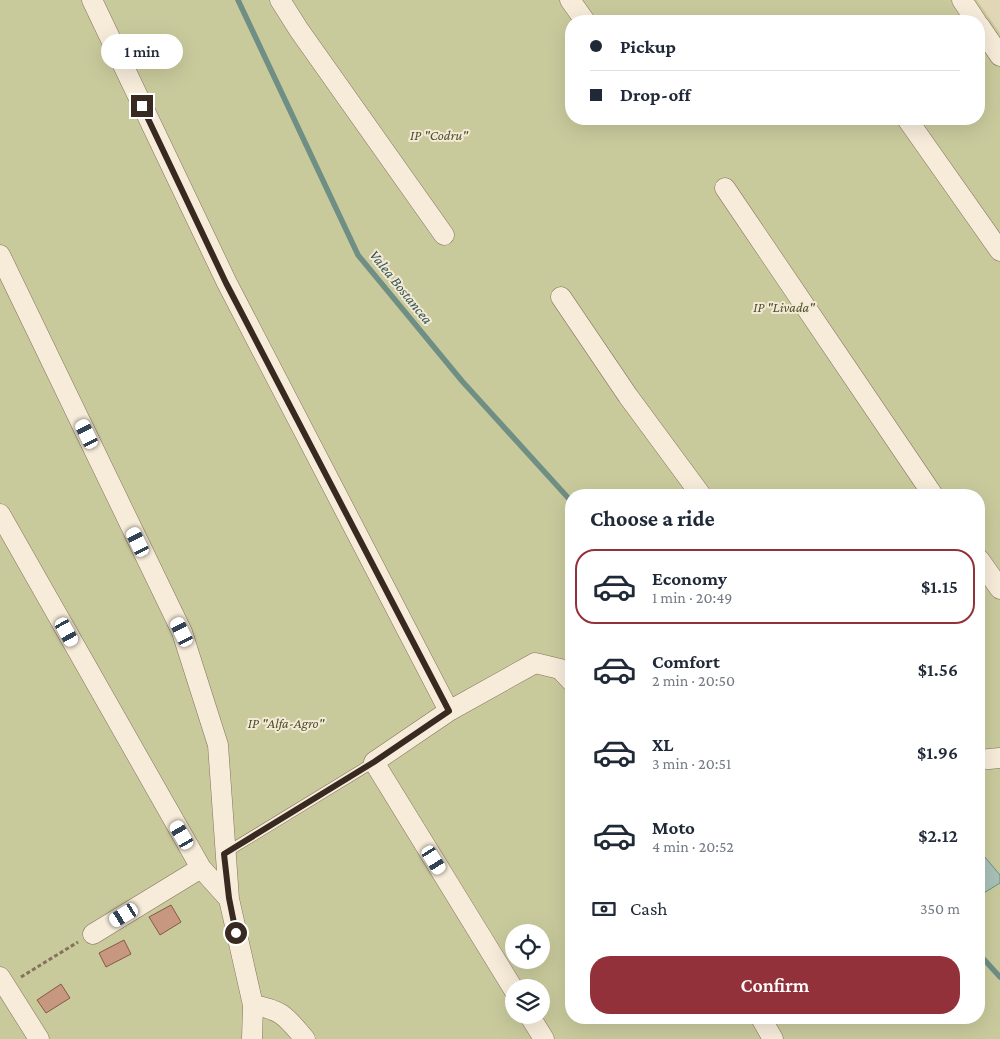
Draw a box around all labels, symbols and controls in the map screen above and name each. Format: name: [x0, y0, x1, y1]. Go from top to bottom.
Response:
callout: 1 min: [101, 34, 183, 68]
text: Pickup: [620, 36, 676, 57]
text: 1 min: [124, 43, 160, 60]
text: Drop-off: [620, 84, 691, 105]
route end: [131, 95, 153, 117]
park label: IP "Codru": [410, 127, 469, 143]
water label: Valea Bostancea: [366, 247, 436, 327]
park label: IP "Livada": [753, 299, 816, 315]
car: [73, 417, 100, 451]
text: Choose a ride: [590, 506, 715, 531]
car: [124, 525, 151, 559]
icon: car: [592, 564, 637, 609]
text: Economy: [652, 568, 727, 589]
text: $1.15: [921, 576, 958, 597]
text: 1 min · 20:49: [652, 589, 732, 606]
car: [53, 615, 80, 649]
car: [168, 615, 195, 649]
icon: car: [592, 647, 637, 692]
text: Comfort: [652, 651, 720, 672]
text: $1.56: [918, 659, 958, 680]
text: 2 min · 20:50: [652, 672, 735, 689]
park label: IP "Alfa-Agro": [248, 715, 326, 731]
icon: car: [592, 730, 637, 775]
text: XL: [652, 734, 674, 755]
text: $1.96: [917, 742, 958, 763]
text: 3 min · 20:51: [652, 755, 731, 772]
icon: car: [592, 813, 637, 858]
text: Moto: [652, 817, 695, 838]
car: [168, 818, 195, 852]
text: $2.12: [918, 825, 958, 846]
text: 4 min · 20:52: [652, 838, 734, 855]
car: [419, 843, 448, 877]
icon: cash: [590, 895, 618, 923]
text: Cash: [630, 898, 668, 919]
text: 350 m: [920, 900, 960, 917]
car: [107, 901, 140, 929]
route start: [225, 922, 247, 944]
map controls: [505, 924, 550, 1024]
button: locate: [505, 924, 550, 969]
button: Confirm: [590, 956, 960, 1014]
button: layers: [505, 979, 550, 1024]

